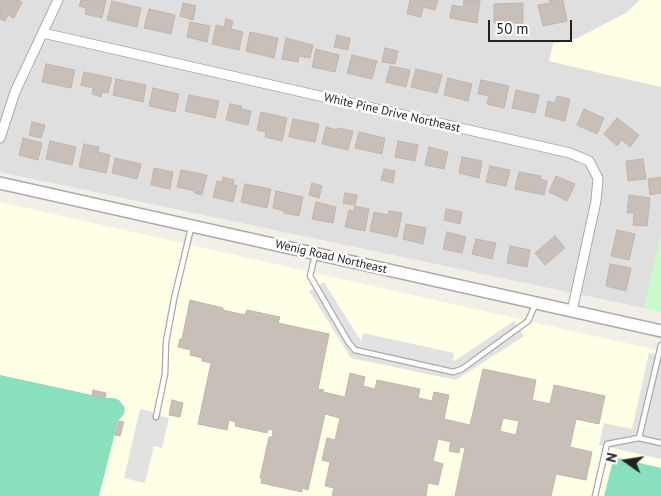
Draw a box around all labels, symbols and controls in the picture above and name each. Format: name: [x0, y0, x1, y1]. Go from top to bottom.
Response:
scale bar: [491, 10, 575, 42]
text: 50 m: [496, 19, 529, 38]
street label: White Pine Drive Northeast: [322, 90, 462, 136]
street label: Wenig Road Northeast: [274, 237, 388, 277]
north arrow: [601, 436, 651, 486]
text: N: [602, 451, 621, 464]

